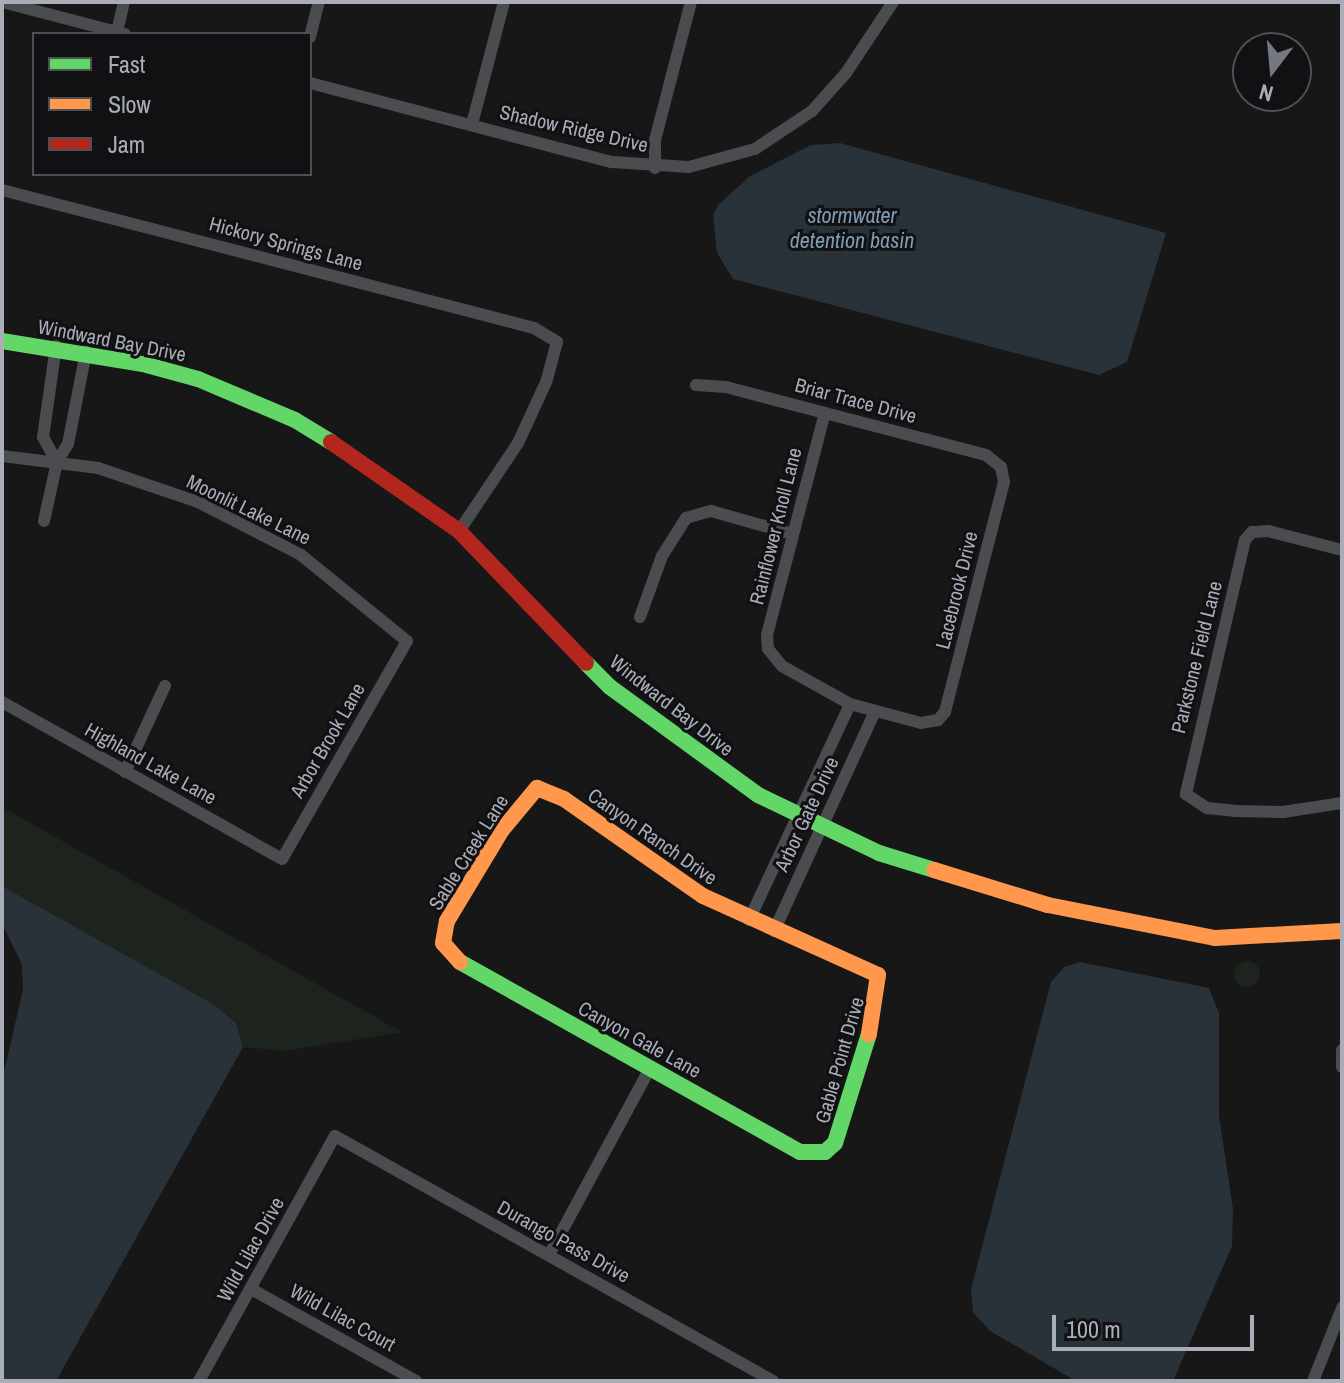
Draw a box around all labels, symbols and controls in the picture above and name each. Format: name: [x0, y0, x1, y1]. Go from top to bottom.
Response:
legend: [32, 32, 312, 176]
north arrow: [1232, 32, 1312, 112]
text: Fast: [108, 48, 145, 80]
text: N: [1256, 77, 1276, 109]
text: Slow: [108, 88, 151, 120]
street label: Shadow Ridge Drive: [498, 99, 650, 157]
text: Jam: [108, 128, 145, 160]
water label: stormwater detention basin: [790, 202, 914, 254]
street label: Hickory Springs Lane: [207, 211, 365, 275]
street label: Windward Bay Drive: [36, 314, 188, 366]
street label: Briar Trace Drive: [792, 372, 920, 428]
street label: Rainflower Knoll Lane: [744, 445, 806, 607]
street label: Moonlit Lake Lane: [183, 469, 315, 549]
street label: Lacebrook Drive: [930, 529, 982, 651]
street label: Parkstone Field Lane: [1165, 578, 1227, 736]
street label: Windward Bay Drive: [605, 649, 739, 761]
street label: Arbor Brook Lane: [284, 678, 370, 802]
street label: Highland Lake Lane: [81, 717, 221, 809]
street label: Arbor Gate Drive: [769, 753, 843, 875]
street label: Canyon Ranch Drive: [584, 783, 722, 889]
street label: Sable Creek Lane: [423, 790, 513, 914]
street label: Gable Point Drive: [809, 994, 869, 1126]
street label: Canyon Gale Lane: [574, 995, 706, 1083]
street label: Wild Lilac Drive: [211, 1193, 289, 1305]
street label: Durango Pass Drive: [494, 1195, 634, 1287]
street label: Wild Lilac Court: [286, 1278, 400, 1356]
scale bar: [1056, 1299, 1258, 1349]
text: 100 m: [1066, 1313, 1121, 1345]

